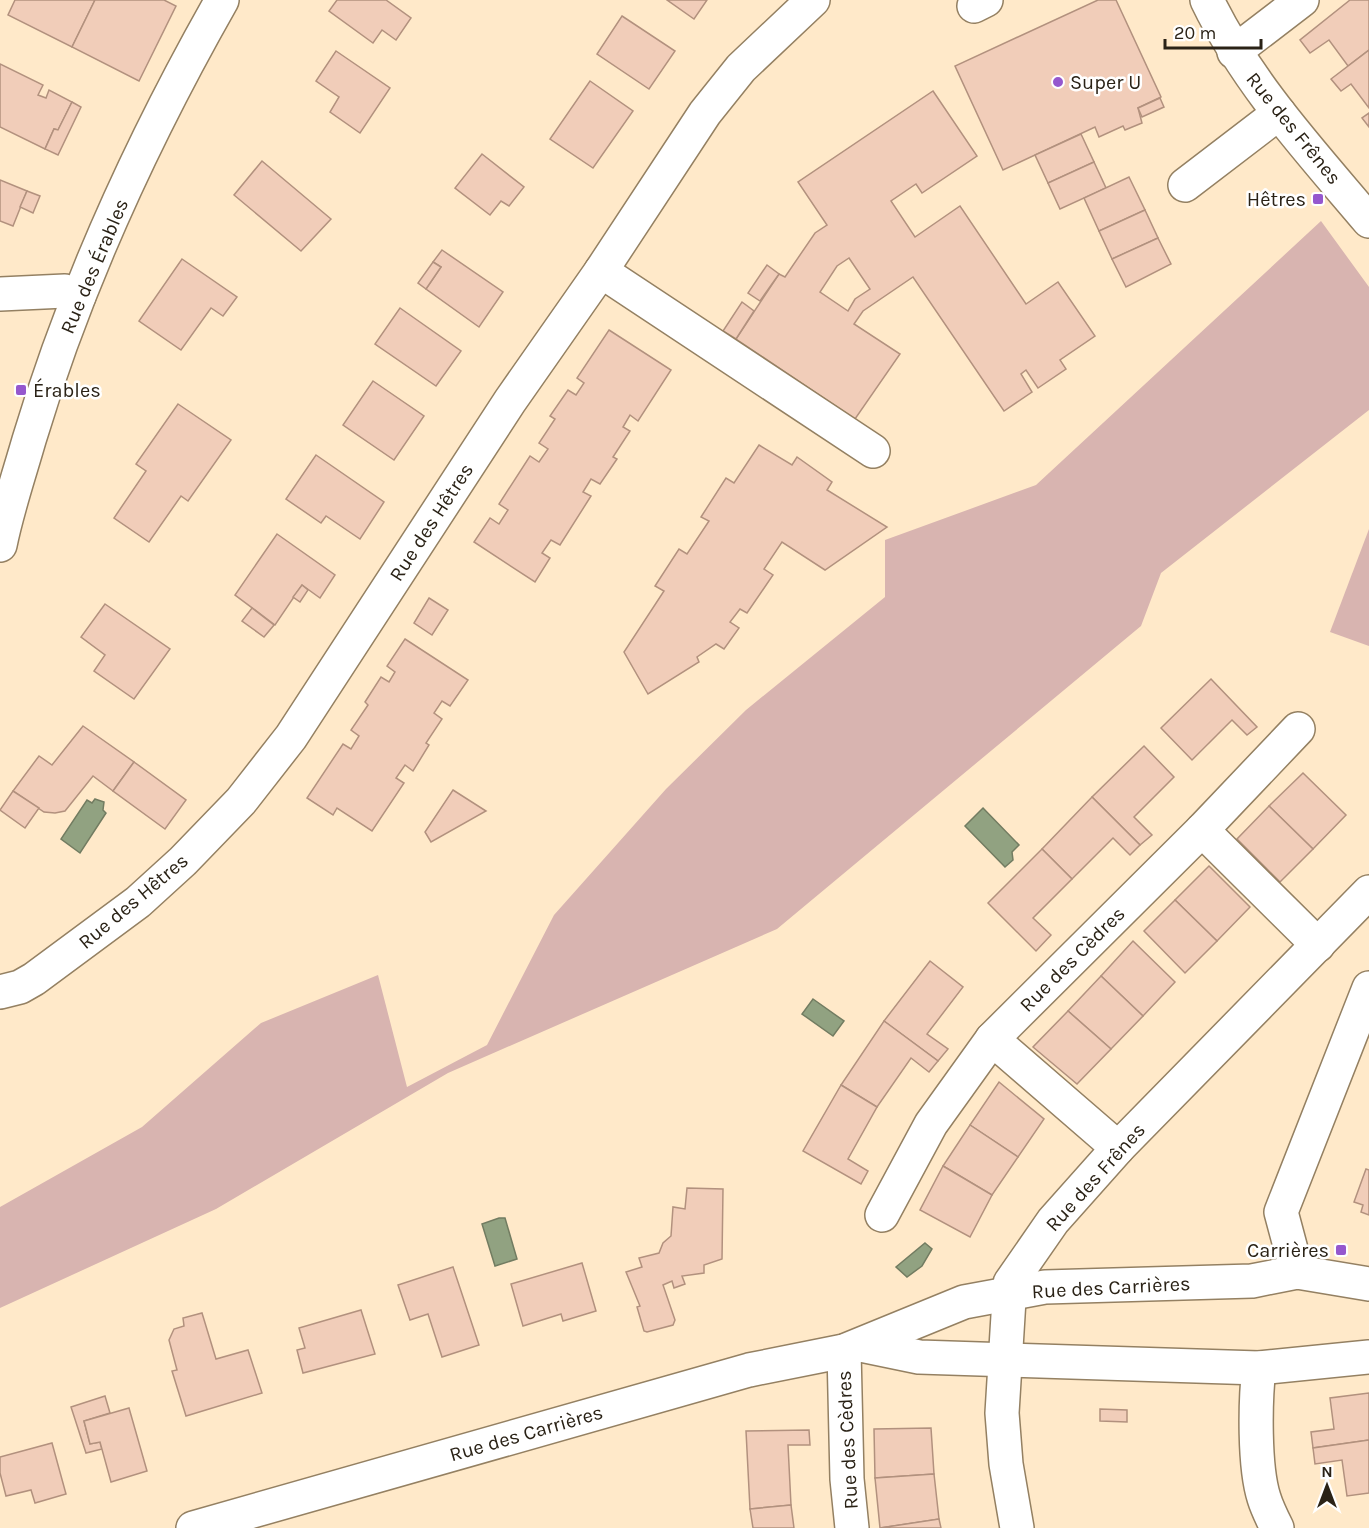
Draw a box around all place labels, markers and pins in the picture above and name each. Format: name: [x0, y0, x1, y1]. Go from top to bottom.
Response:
place label: Super U: [1070, 71, 1141, 94]
marker: Super U: [1051, 75, 1065, 89]
place label: Hêtres: [1247, 188, 1306, 211]
marker: Hêtres: [1311, 192, 1325, 206]
place label: Érables: [33, 378, 101, 402]
marker: Érables: [14, 383, 28, 397]
place label: Carrières: [1247, 1239, 1329, 1262]
marker: Carrières: [1334, 1243, 1348, 1257]

